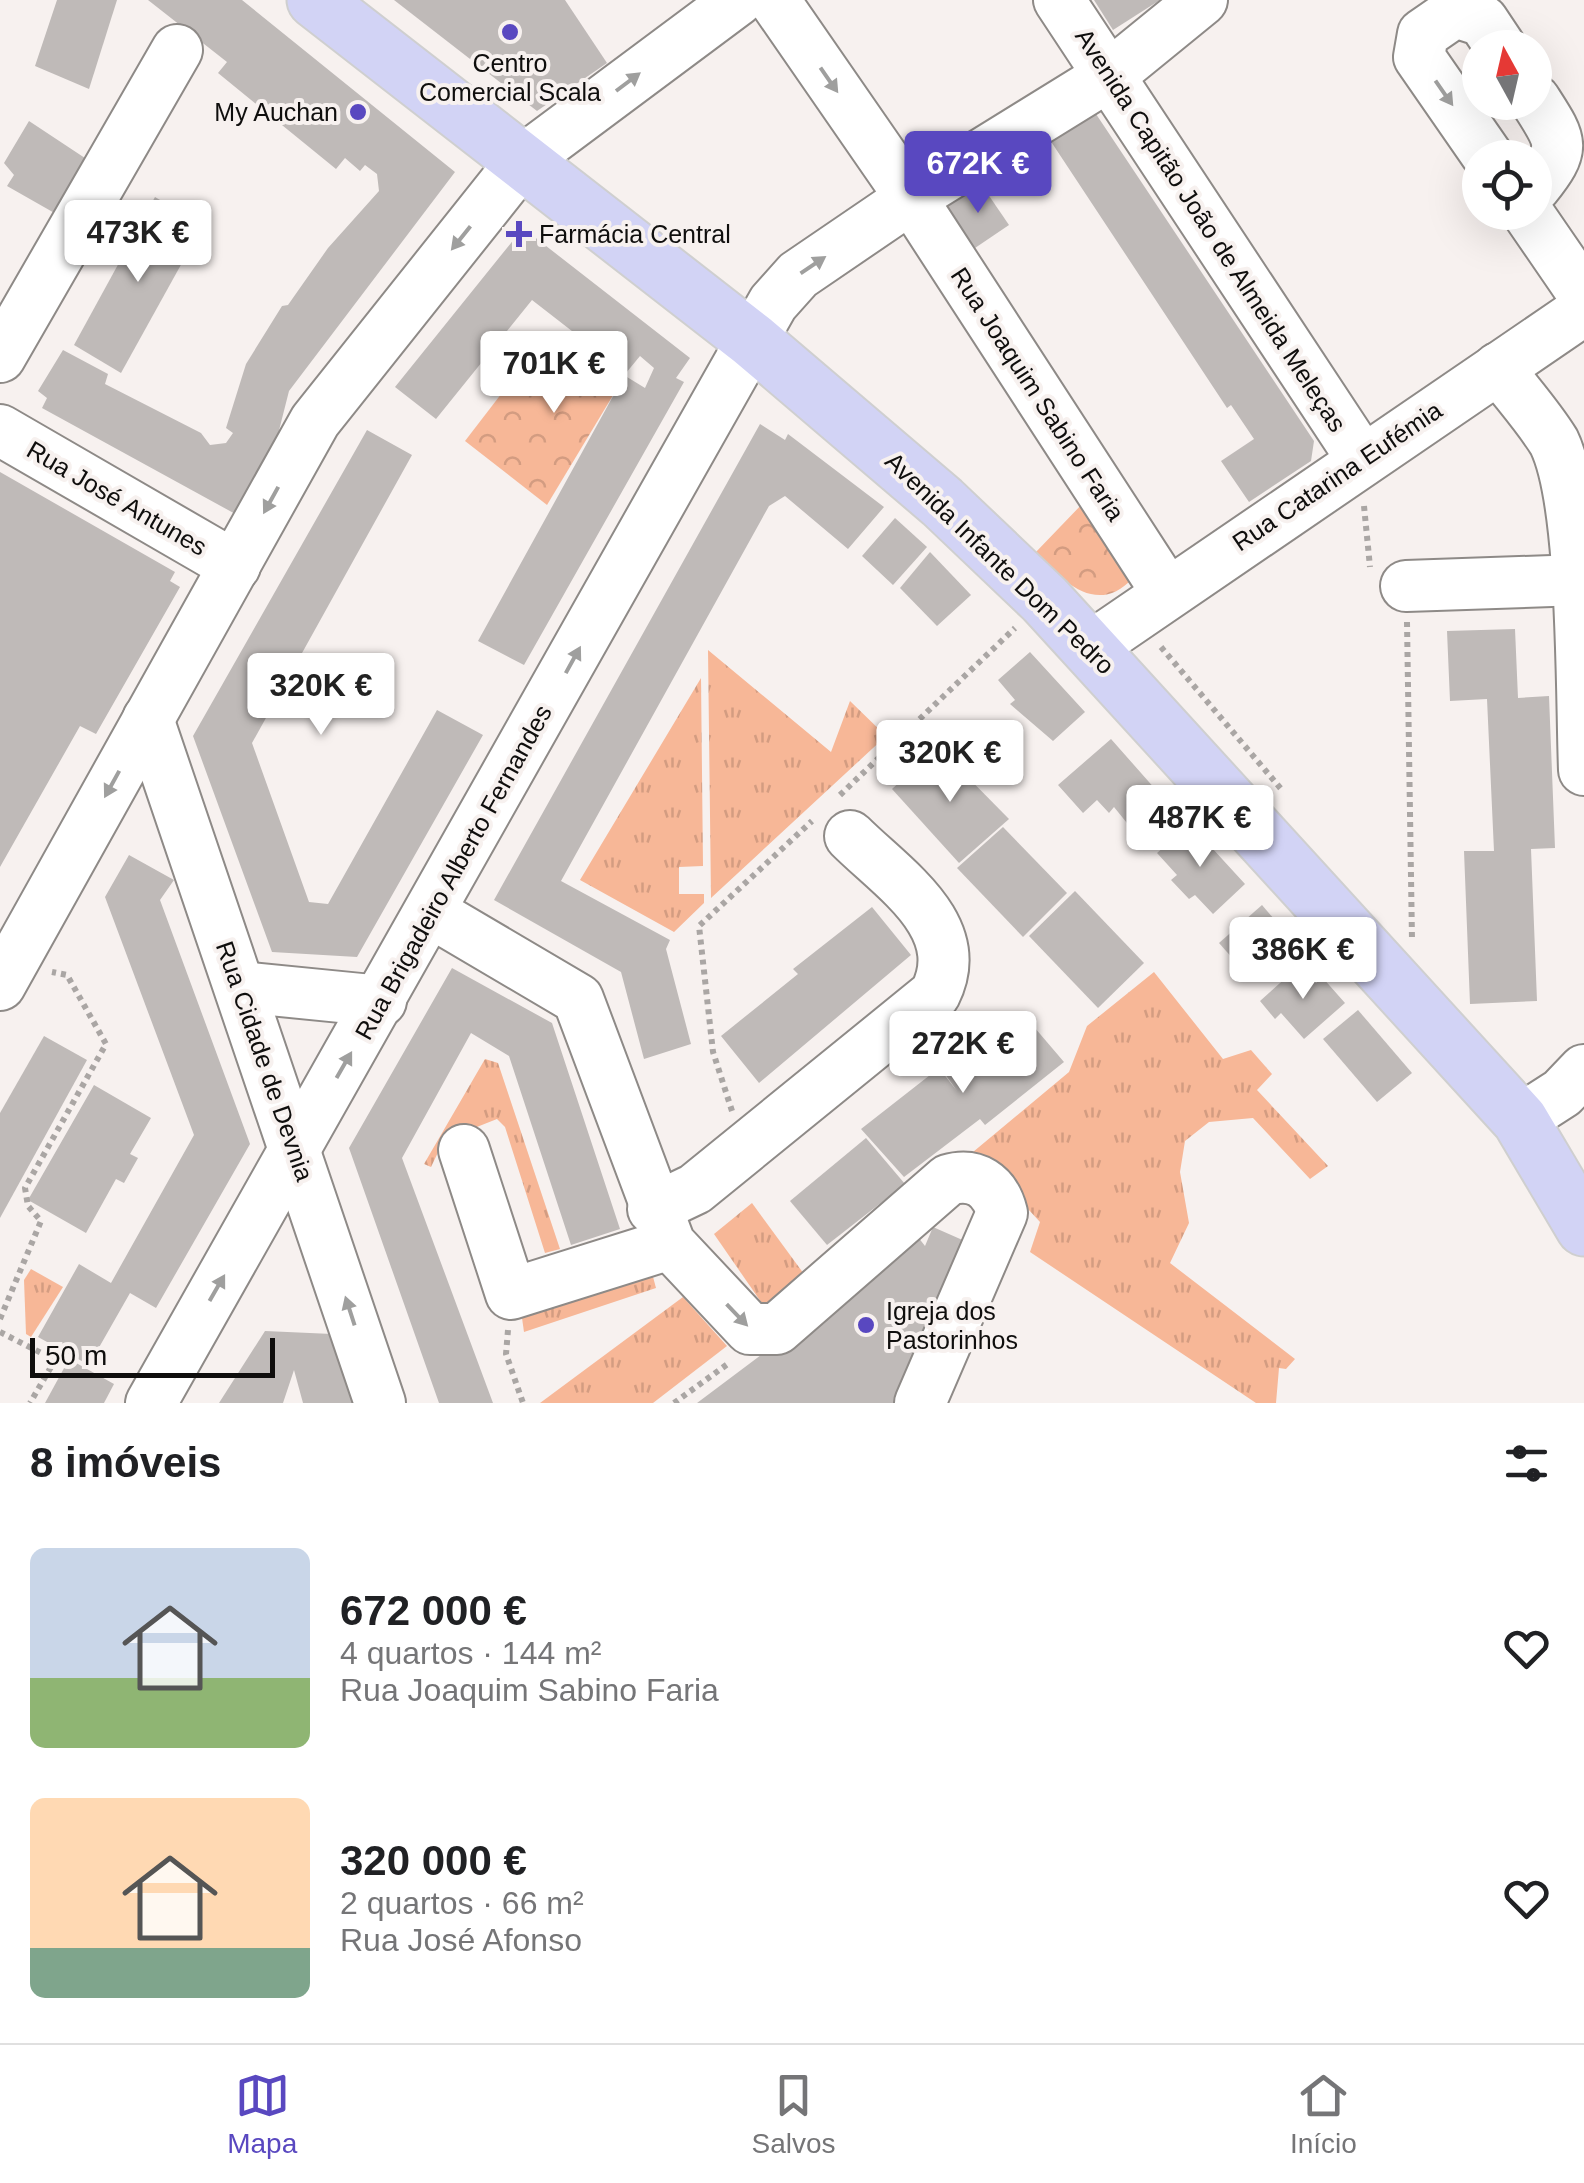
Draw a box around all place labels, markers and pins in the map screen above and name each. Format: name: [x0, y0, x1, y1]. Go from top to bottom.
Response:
marker: Centro Comercial Scala: [499, 21, 521, 43]
place label: Centro Comercial Scala: [419, 49, 601, 106]
place label: My Auchan: [214, 98, 338, 126]
marker: My Auchan: [347, 101, 369, 123]
pin: 672K €: [897, 131, 1059, 216]
pin: 473K €: [57, 200, 219, 285]
place label: Farmácia Central: [539, 220, 731, 248]
marker: Farmácia Central: [508, 223, 530, 245]
pin: 701K €: [473, 331, 635, 416]
pin: 320K €: [240, 653, 402, 738]
pin: 320K €: [869, 720, 1031, 805]
pin: 487K €: [1119, 785, 1281, 870]
pin: 386K €: [1222, 917, 1384, 1002]
pin: 272K €: [882, 1011, 1044, 1096]
place label: Igreja dos Pastorinhos: [886, 1297, 1018, 1354]
marker: Igreja dos Pastorinhos: [855, 1314, 877, 1336]

